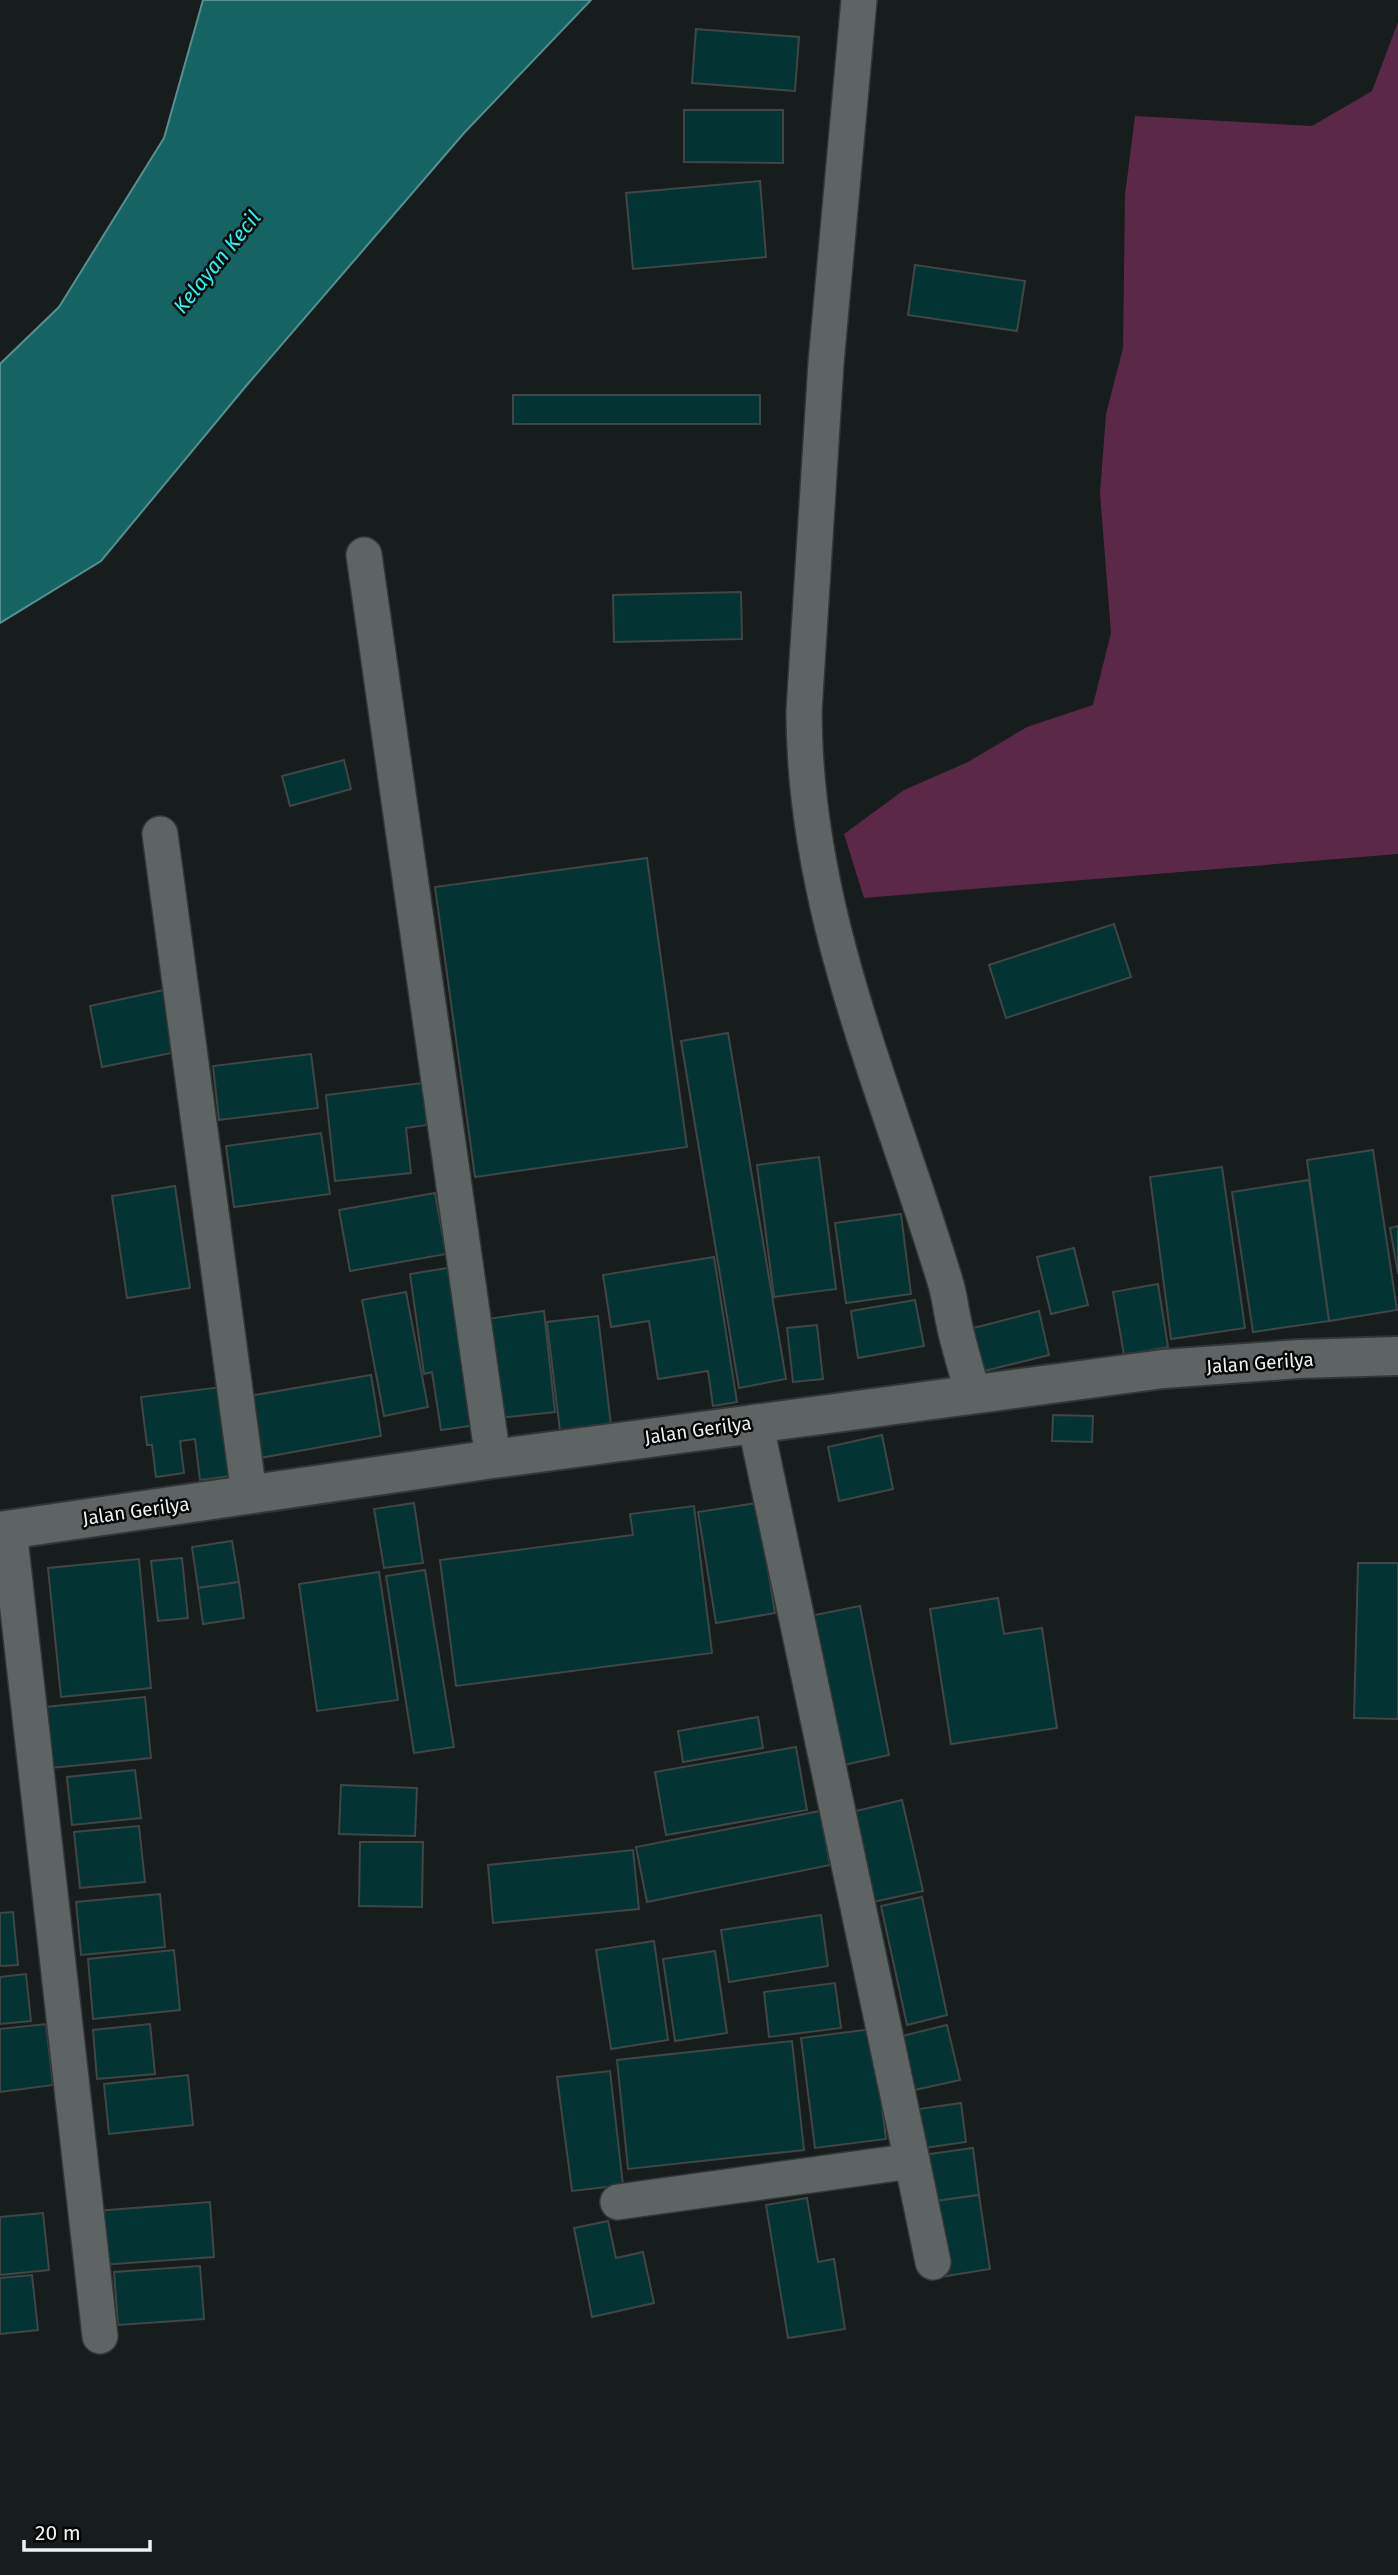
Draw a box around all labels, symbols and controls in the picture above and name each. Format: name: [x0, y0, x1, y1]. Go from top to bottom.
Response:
water label: Kelayan Kecil: [168, 205, 266, 319]
street label: Jalan Gerilya: [1205, 1348, 1315, 1378]
street label: Jalan Gerilya: [643, 1411, 753, 1449]
street label: Jalan Gerilya: [81, 1492, 191, 1530]
scale bar: [24, 2508, 150, 2552]
text: 20 m: [35, 2520, 81, 2546]

